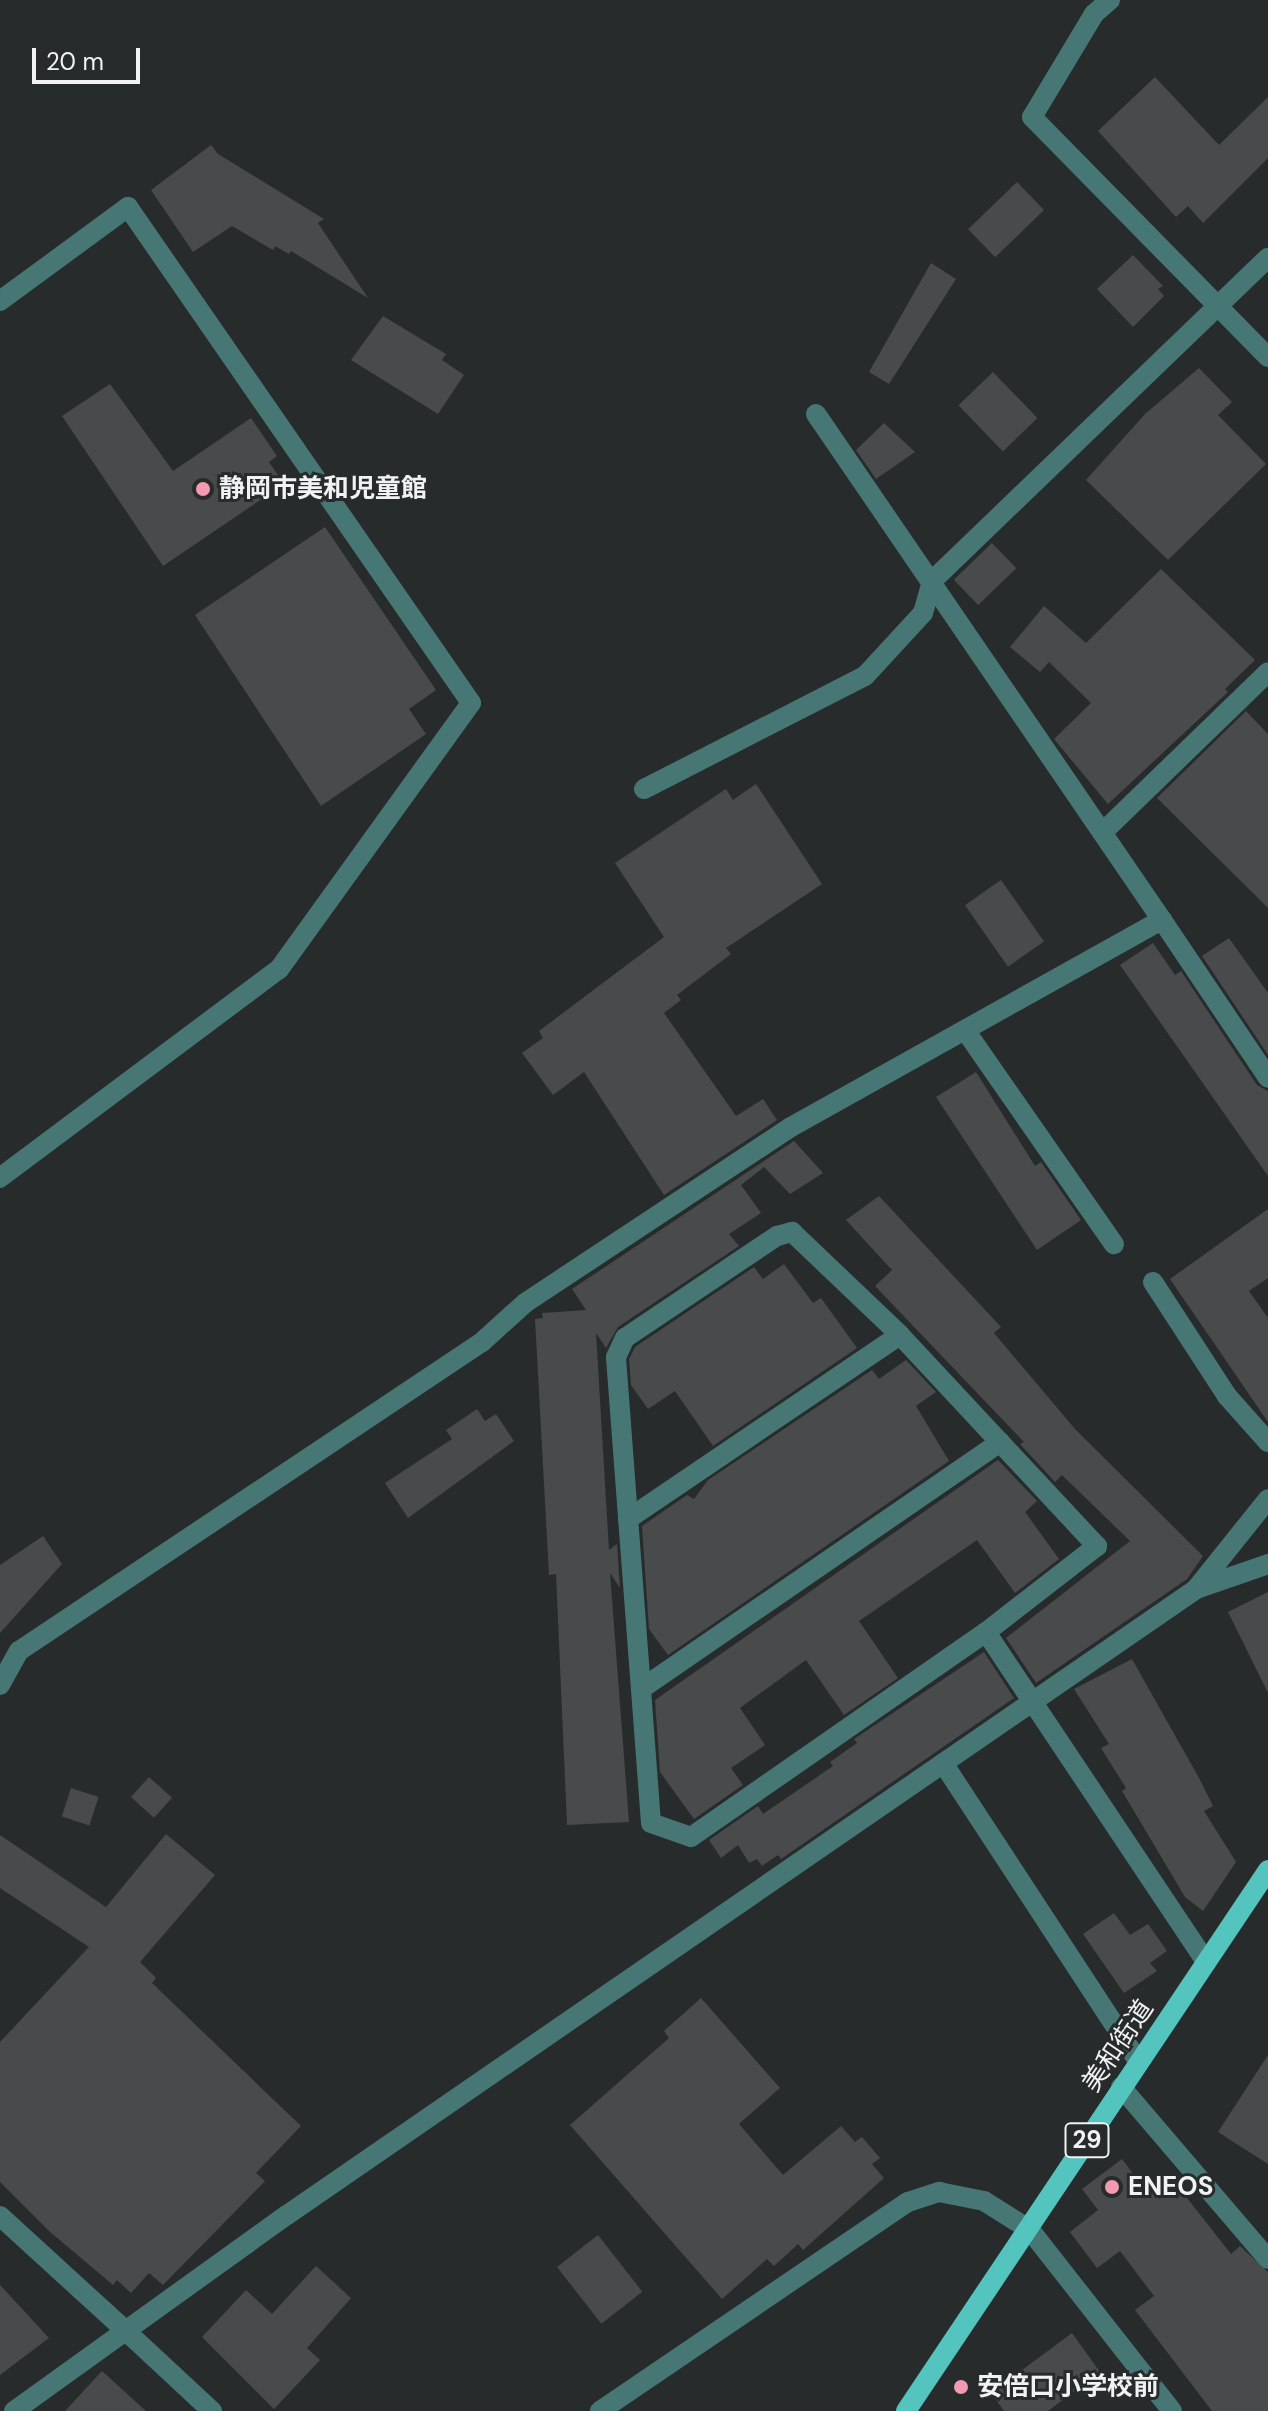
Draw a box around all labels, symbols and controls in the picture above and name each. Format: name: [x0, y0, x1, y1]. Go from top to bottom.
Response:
scale bar: [36, 32, 144, 82]
text: 20 m: [46, 46, 104, 77]
place label: 静岡市美和児童館: [219, 473, 427, 505]
marker: 静岡市美和児童館: [194, 480, 212, 498]
street label: 美和街道: [1076, 1994, 1160, 2098]
road number: 29: [1063, 2120, 1111, 2160]
place label: ENEOS: [1128, 2171, 1213, 2203]
marker: ENEOS: [1103, 2178, 1121, 2196]
place label: 安倍口小学校前: [977, 2371, 1159, 2403]
marker: 安倍口小学校前: [952, 2378, 970, 2396]

